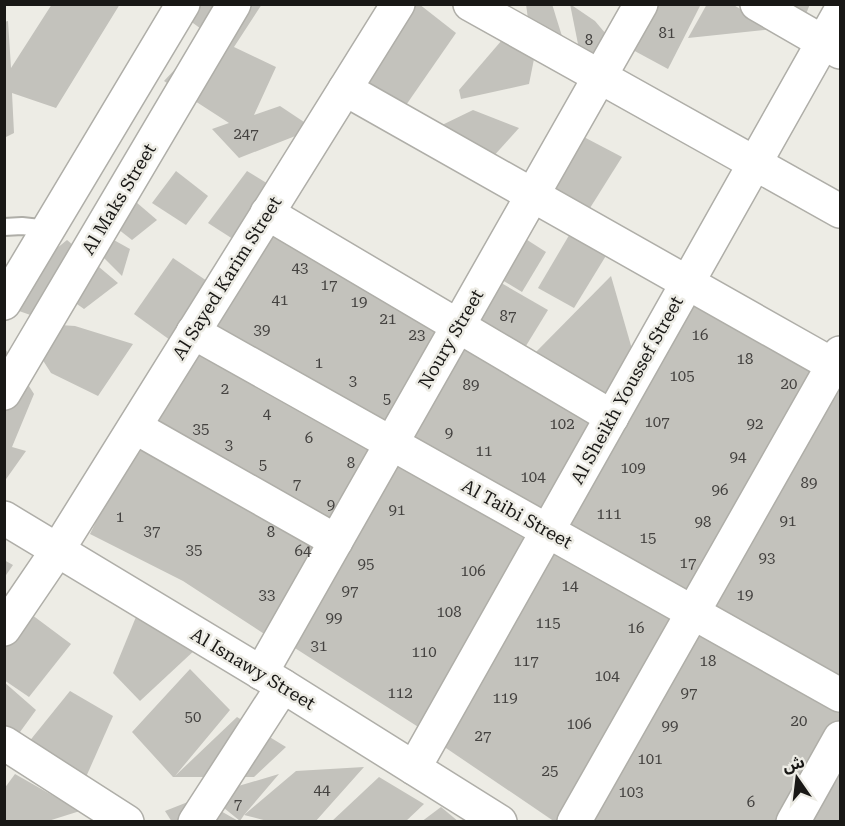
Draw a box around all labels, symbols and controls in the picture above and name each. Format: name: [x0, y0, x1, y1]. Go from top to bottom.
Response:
house number: 81: [659, 24, 675, 42]
house number: 8: [585, 31, 593, 49]
house number: 247: [233, 125, 259, 143]
street label: Al Maks Street: [77, 139, 160, 258]
street label: Al Sayed Karim Street: [168, 192, 286, 363]
house number: 43: [292, 259, 308, 277]
house number: 17: [321, 276, 337, 294]
street label: Noury Street: [414, 285, 488, 392]
house number: 41: [272, 291, 288, 309]
street label: Al Sheikh Youssef Street: [566, 292, 687, 487]
house number: 19: [351, 293, 367, 311]
house number: 87: [500, 307, 516, 325]
house number: 21: [380, 310, 396, 328]
house number: 39: [254, 321, 270, 339]
house number: 23: [409, 326, 425, 344]
house number: 16: [692, 326, 708, 344]
house number: 18: [737, 350, 753, 368]
house number: 1: [315, 354, 323, 372]
house number: 105: [669, 367, 695, 385]
house number: 3: [349, 372, 357, 390]
house number: 20: [781, 375, 797, 393]
house number: 89: [463, 376, 479, 394]
house number: 2: [221, 380, 229, 398]
house number: 5: [383, 390, 391, 408]
house number: 4: [263, 405, 272, 423]
house number: 107: [644, 413, 670, 431]
house number: 102: [549, 415, 575, 433]
house number: 92: [747, 415, 763, 433]
house number: 35: [193, 420, 209, 438]
house number: 9: [445, 424, 453, 442]
house number: 6: [305, 429, 313, 447]
house number: 3: [225, 436, 233, 454]
house number: 11: [476, 442, 492, 460]
house number: 94: [730, 448, 747, 466]
house number: 8: [347, 454, 355, 472]
house number: 5: [259, 456, 267, 474]
house number: 109: [620, 459, 646, 477]
house number: 104: [520, 468, 546, 486]
house number: 89: [801, 474, 817, 492]
house number: 7: [293, 475, 301, 493]
street label: Al Taibi Street: [458, 475, 576, 553]
house number: 96: [712, 481, 728, 499]
house number: 9: [327, 496, 335, 514]
house number: 91: [389, 501, 405, 519]
house number: 111: [596, 505, 622, 523]
house number: 1: [116, 508, 124, 526]
house number: 91: [780, 512, 796, 530]
house number: 98: [695, 513, 711, 531]
house number: 37: [144, 522, 160, 540]
house number: 8: [267, 523, 275, 541]
house number: 15: [640, 529, 656, 547]
house number: 35: [186, 541, 202, 559]
house number: 64: [295, 542, 312, 560]
house number: 93: [759, 549, 775, 567]
house number: 17: [680, 554, 696, 572]
house number: 95: [358, 555, 374, 573]
house number: 106: [460, 562, 486, 580]
house number: 14: [562, 577, 579, 595]
house number: 97: [342, 582, 358, 600]
house number: 33: [259, 586, 275, 604]
house number: 19: [737, 586, 753, 604]
house number: 108: [436, 603, 462, 621]
house number: 99: [326, 609, 342, 627]
house number: 115: [535, 614, 561, 632]
house number: 16: [628, 619, 644, 637]
street label: Al Isnawy Street: [187, 623, 320, 714]
house number: 31: [311, 637, 327, 655]
house number: 110: [411, 643, 437, 661]
house number: 117: [513, 652, 539, 670]
house number: 18: [700, 652, 716, 670]
house number: 104: [594, 667, 620, 685]
house number: 112: [387, 684, 413, 702]
house number: 97: [681, 684, 697, 702]
house number: 119: [492, 689, 518, 707]
house number: 50: [185, 708, 201, 726]
house number: 20: [791, 712, 807, 730]
house number: 106: [566, 715, 592, 733]
house number: 99: [662, 717, 678, 735]
house number: 27: [475, 727, 491, 745]
north arrow: [767, 748, 827, 808]
house number: 101: [637, 750, 663, 768]
text: ش: [781, 752, 807, 776]
house number: 25: [542, 762, 558, 780]
house number: 44: [314, 781, 331, 799]
house number: 103: [618, 783, 644, 801]
house number: 6: [747, 793, 755, 811]
house number: 7: [234, 795, 242, 813]

